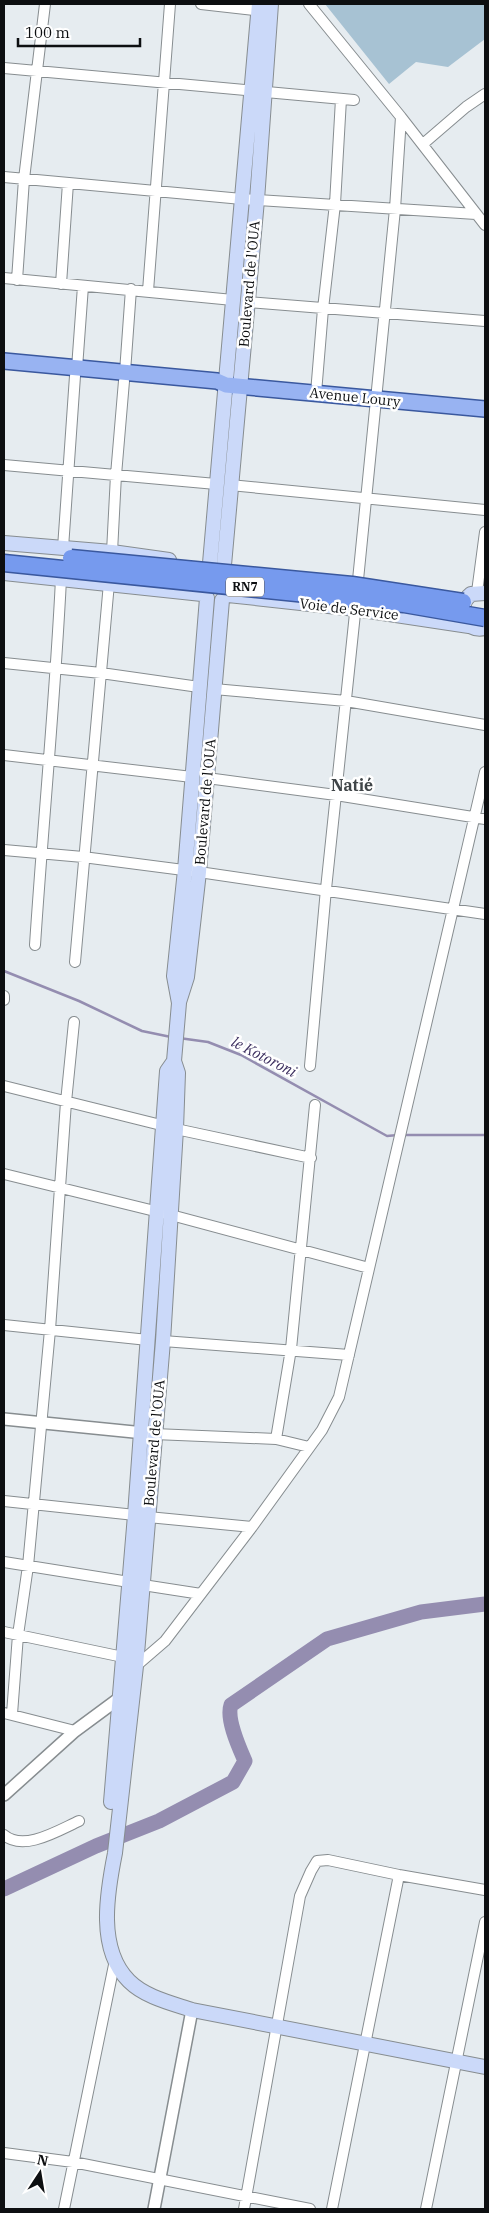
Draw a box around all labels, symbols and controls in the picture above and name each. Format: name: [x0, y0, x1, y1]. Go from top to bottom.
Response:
scale bar: [18, 15, 140, 47]
text: 100 m: [25, 23, 70, 42]
street label: Boulevard de l'OUA: [235, 220, 264, 348]
street label: Avenue Loury: [309, 383, 402, 411]
road number: RN7: [226, 578, 264, 596]
street label: Voie de Service: [298, 594, 400, 624]
street label: Boulevard de l'OUA: [191, 738, 220, 866]
district label: Natié: [331, 775, 373, 795]
water label: le Kotoroni: [229, 1032, 300, 1081]
street label: Boulevard de l'OUA: [140, 1379, 169, 1507]
north arrow: [15, 2148, 65, 2198]
text: N: [35, 2150, 50, 2170]

